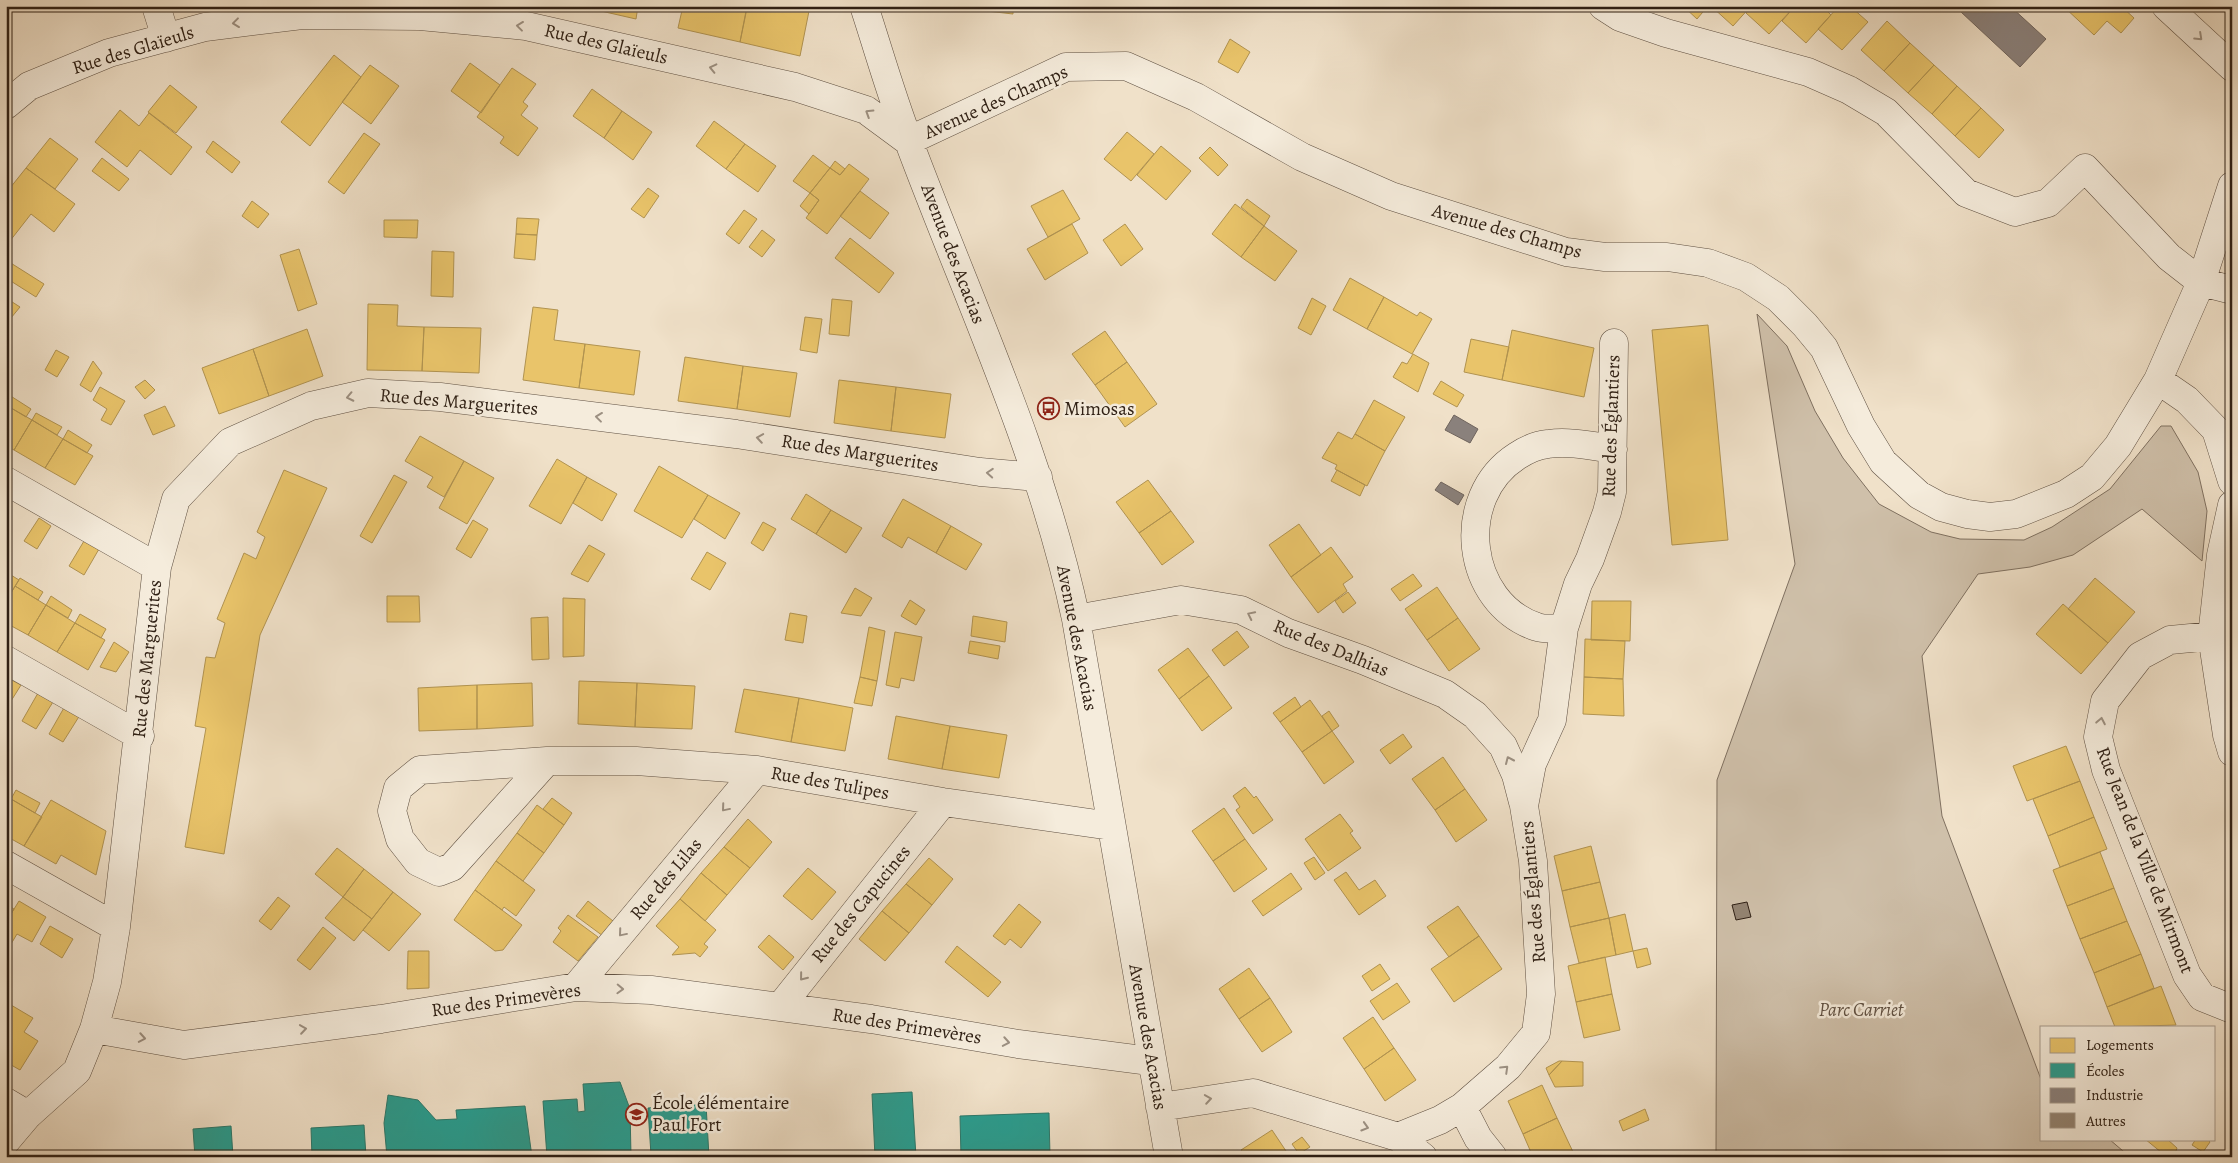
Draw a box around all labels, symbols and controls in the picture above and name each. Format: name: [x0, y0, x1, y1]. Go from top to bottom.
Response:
one-way arrow: [232, 17, 240, 28]
street label: Rue des Glaïeuls: [542, 17, 670, 71]
street label: Rue des Glaïeuls: [69, 19, 197, 81]
one-way arrow: [516, 21, 524, 32]
one-way arrow: [2193, 31, 2202, 40]
street label: Avenue des Champs: [919, 59, 1072, 146]
one-way arrow: [709, 63, 717, 74]
one-way arrow: [865, 109, 874, 119]
street label: Avenue des Acacias: [914, 179, 992, 328]
street label: Avenue des Champs: [1428, 197, 1585, 265]
street label: Rue des Églantiers: [1596, 354, 1626, 498]
street label: Rue des Marguerites: [379, 382, 539, 422]
one-way arrow: [346, 391, 355, 402]
place label: Mimosas: [1064, 396, 1135, 422]
bus stop icon: Mimosas: [1036, 397, 1060, 421]
one-way arrow: [594, 412, 602, 423]
street label: Rue des Marguerites: [779, 428, 941, 478]
one-way arrow: [755, 433, 764, 443]
one-way arrow: [985, 467, 993, 478]
street label: Avenue des Acacias: [1050, 562, 1104, 713]
street label: Rue des Marguerites: [126, 579, 168, 739]
one-way arrow: [1247, 611, 1256, 622]
street label: Rue des Dalhias: [1269, 613, 1393, 683]
one-way arrow: [2095, 717, 2106, 726]
street label: Rue Jean de la Ville de Mirmont: [2090, 743, 2200, 977]
one-way arrow: [1505, 756, 1516, 765]
street label: Rue des Tulipes: [769, 760, 891, 806]
one-way arrow: [722, 802, 731, 811]
street label: Rue des Églantiers: [1514, 820, 1552, 964]
street label: Rue des Lilas: [624, 832, 708, 926]
street label: Rue des Capucines: [805, 840, 917, 968]
one-way arrow: [618, 927, 627, 936]
street label: Avenue des Acacias: [1122, 961, 1174, 1112]
one-way arrow: [801, 971, 809, 980]
street label: Rue des Primevères: [430, 977, 582, 1023]
one-way arrow: [616, 983, 624, 994]
park label: Parc Carriet: [1819, 997, 1905, 1023]
street label: Rue des Primevères: [830, 1001, 984, 1051]
one-way arrow: [299, 1024, 307, 1035]
legend: [2040, 1026, 2216, 1140]
one-way arrow: [138, 1032, 146, 1042]
text: Logements: [2086, 1035, 2154, 1055]
one-way arrow: [1001, 1036, 1010, 1046]
text: Écoles: [2086, 1061, 2125, 1081]
one-way arrow: [1499, 1066, 1508, 1075]
text: Industrie: [2086, 1085, 2144, 1105]
place label: École élémentaire Paul Fort: [652, 1090, 789, 1138]
one-way arrow: [1204, 1095, 1213, 1105]
school or university icon: École élémentaire Paul Fort: [624, 1102, 648, 1126]
text: Autres: [2085, 1111, 2126, 1131]
one-way arrow: [1361, 1121, 1369, 1131]

